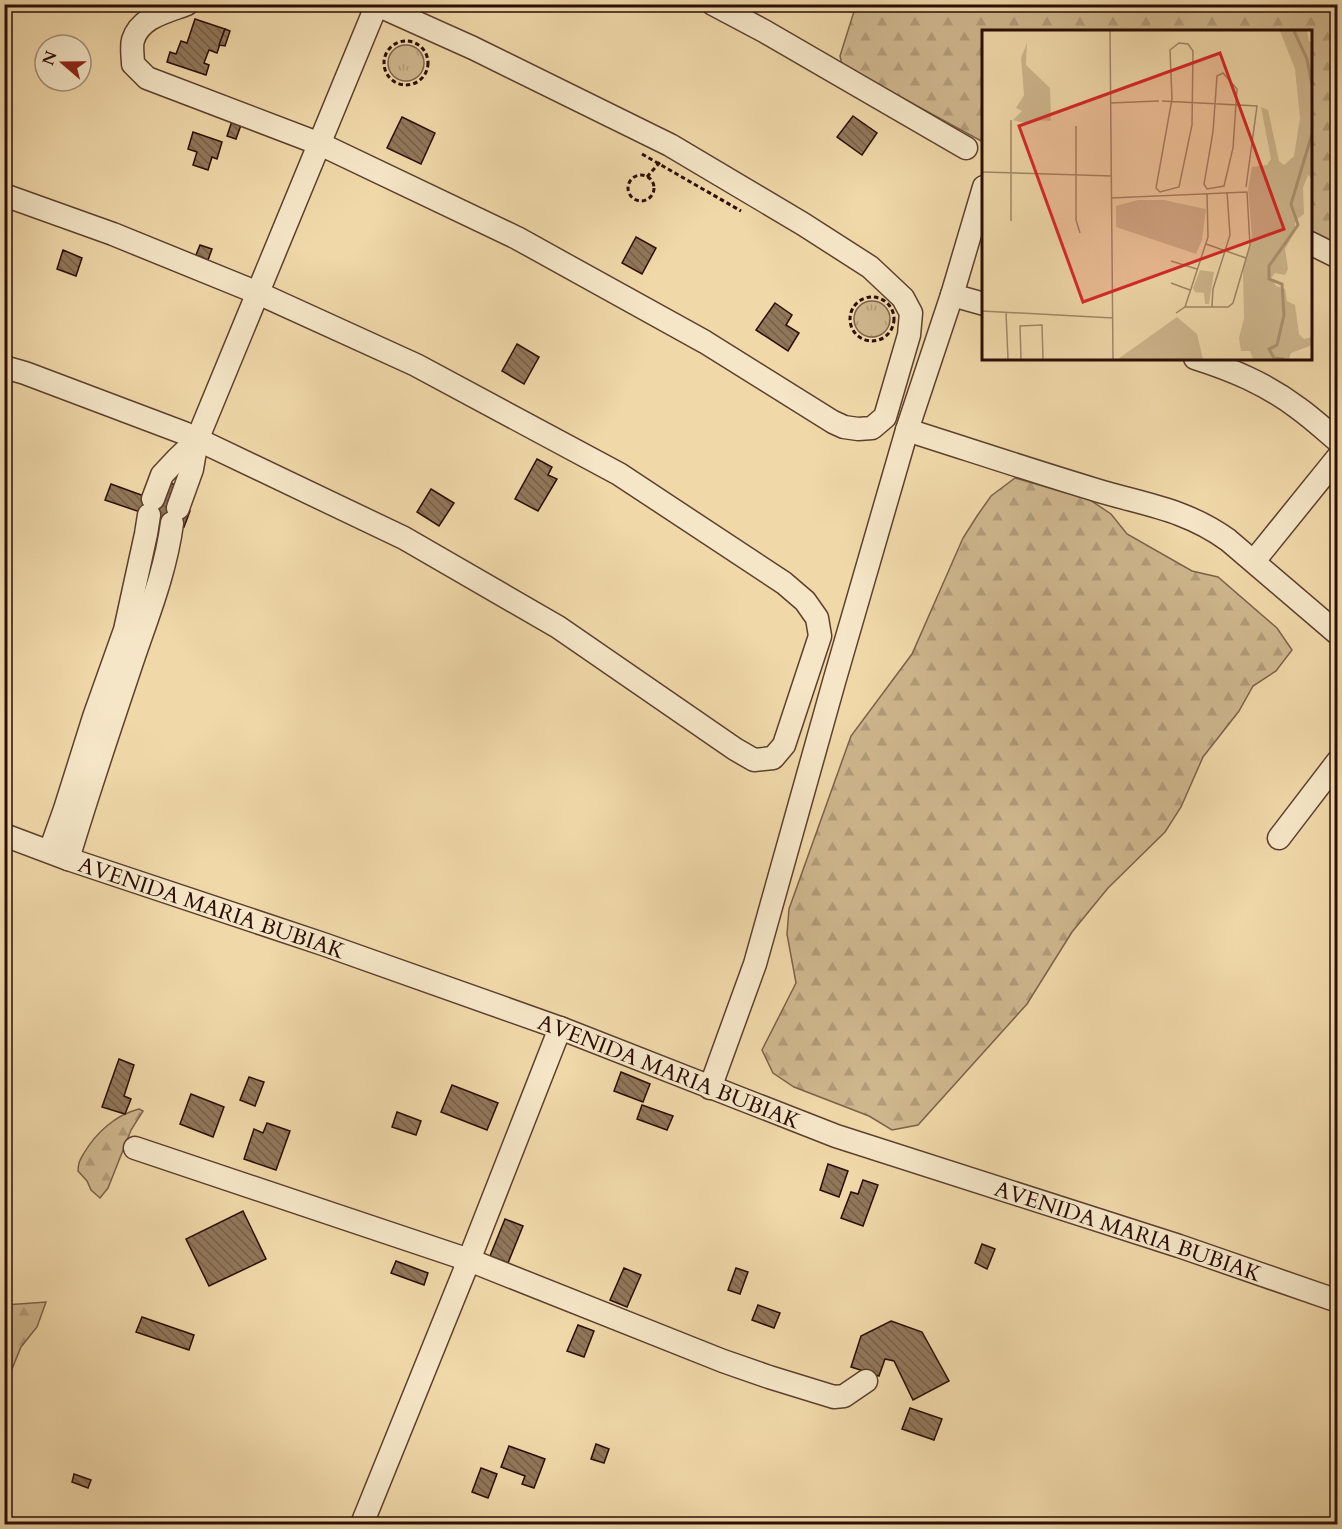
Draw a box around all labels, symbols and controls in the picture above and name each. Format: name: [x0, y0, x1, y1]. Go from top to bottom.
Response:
inset map: [982, 30, 1312, 360]
north arrow: [33, 33, 93, 93]
text: N: [37, 48, 63, 69]
street label: AVENIDA MARIA BUBIAK: [74, 850, 349, 967]
street label: AVENIDA MARIA BUBIAK: [534, 1007, 805, 1137]
street label: AVENIDA MARIA BUBIAK: [990, 1174, 1266, 1290]

